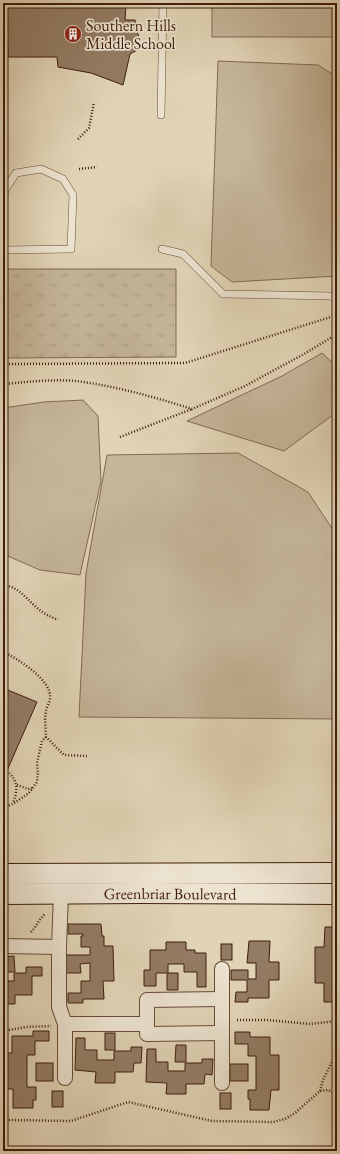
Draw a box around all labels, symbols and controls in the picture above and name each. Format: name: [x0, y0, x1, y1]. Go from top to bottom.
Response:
place label: Southern Hills Middle School: [86, 15, 176, 54]
building icon: Southern Hills Middle School: [63, 24, 83, 44]
street label: Greenbriar Boulevard: [104, 883, 237, 904]

